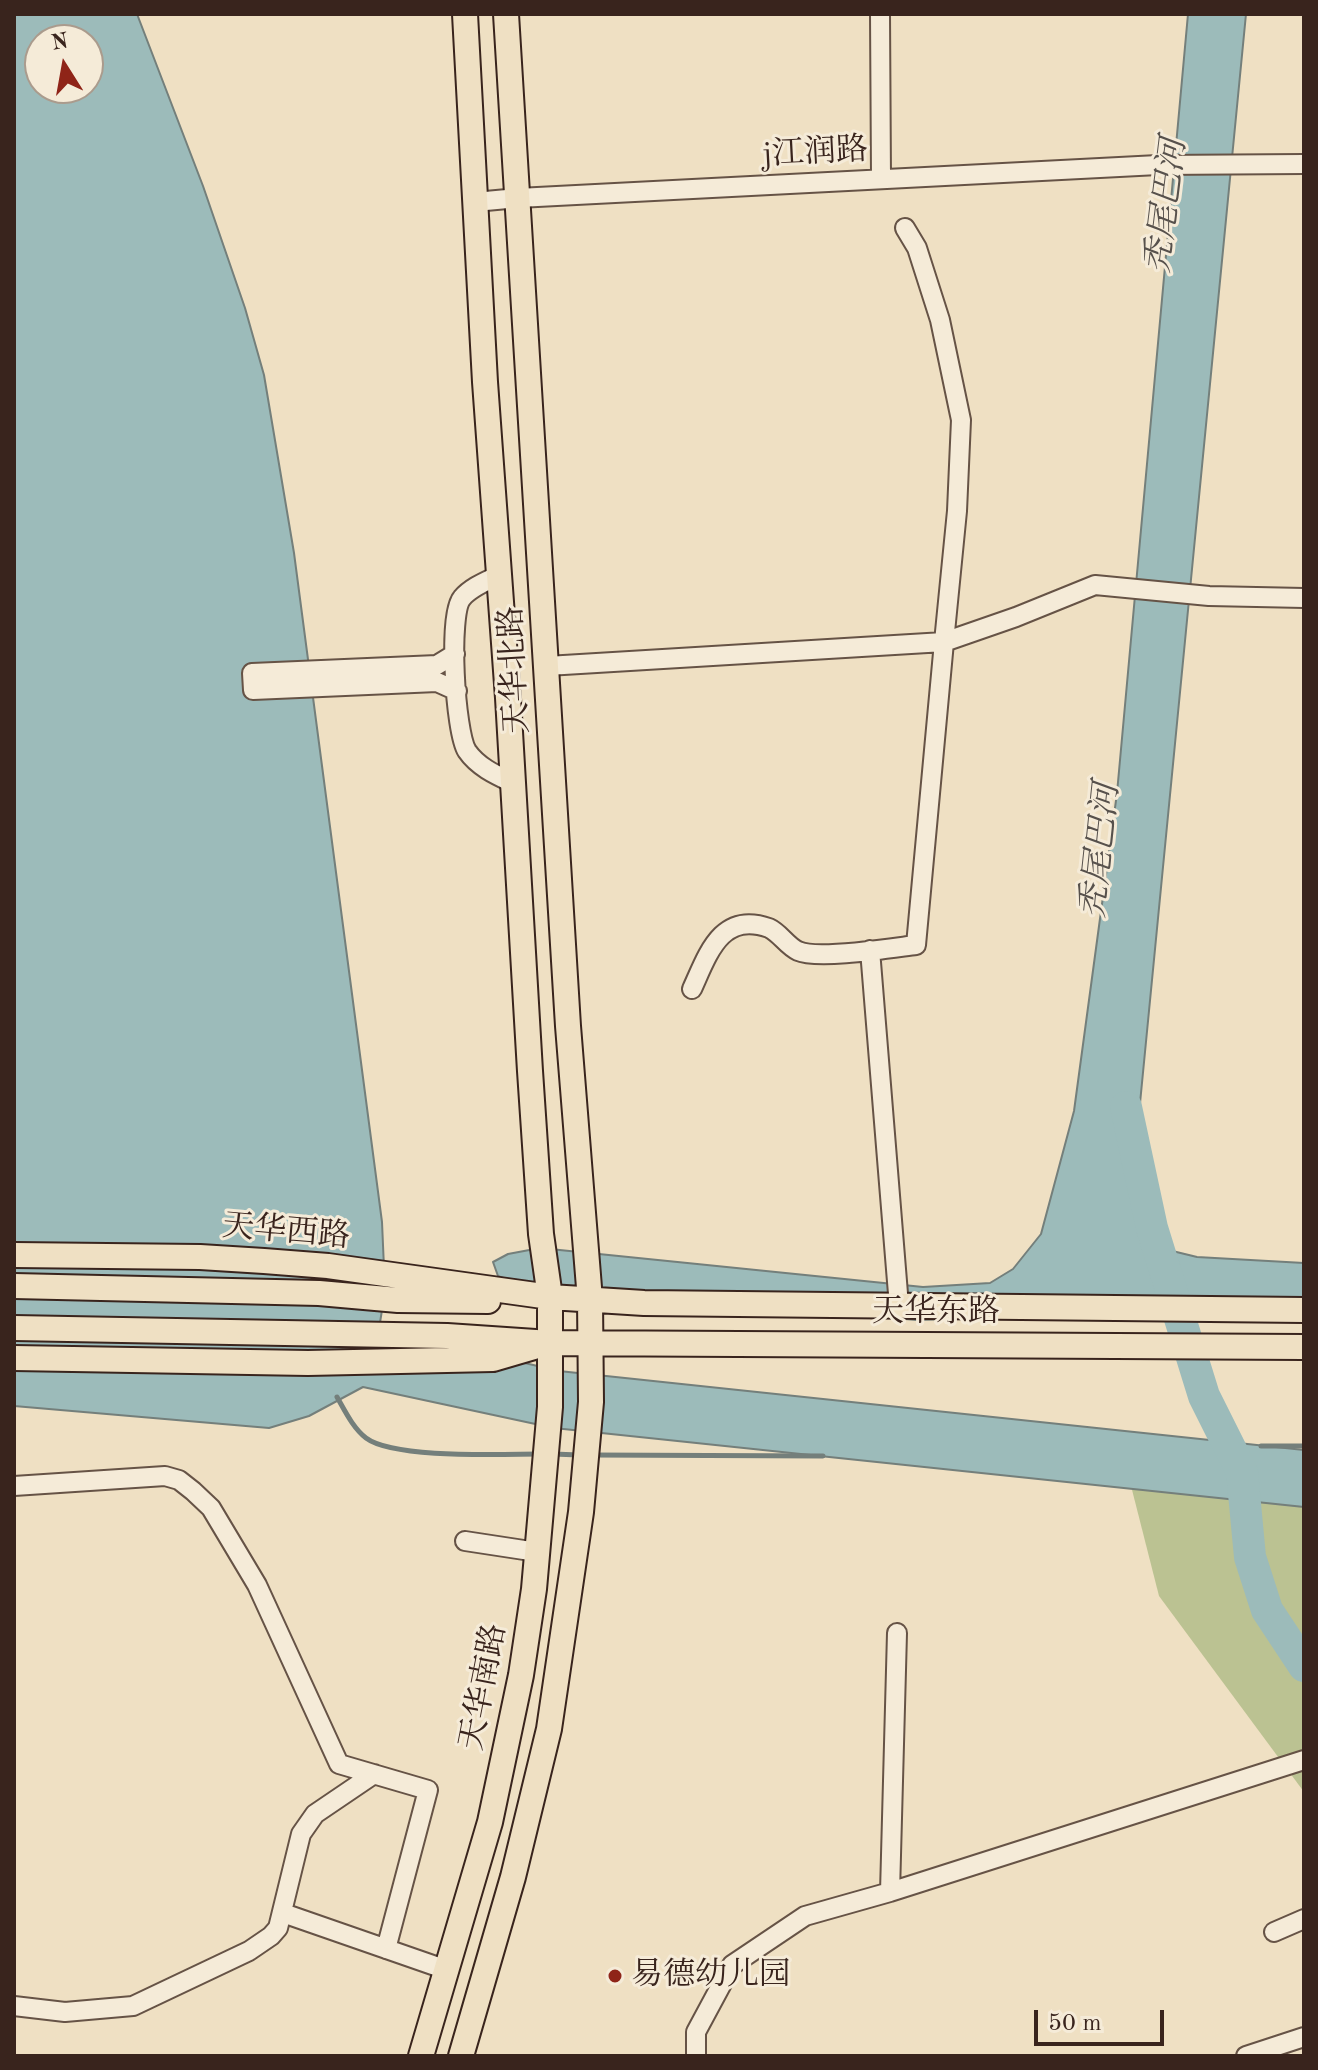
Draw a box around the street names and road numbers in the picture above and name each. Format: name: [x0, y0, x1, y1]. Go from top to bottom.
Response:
street label: j江润路: [761, 131, 869, 175]
street label: 天华北路: [492, 605, 538, 735]
street label: 天华西路: [221, 1207, 351, 1257]
street label: 天华东路: [872, 1294, 1000, 1332]
street label: 天华南路: [453, 1621, 515, 1753]

